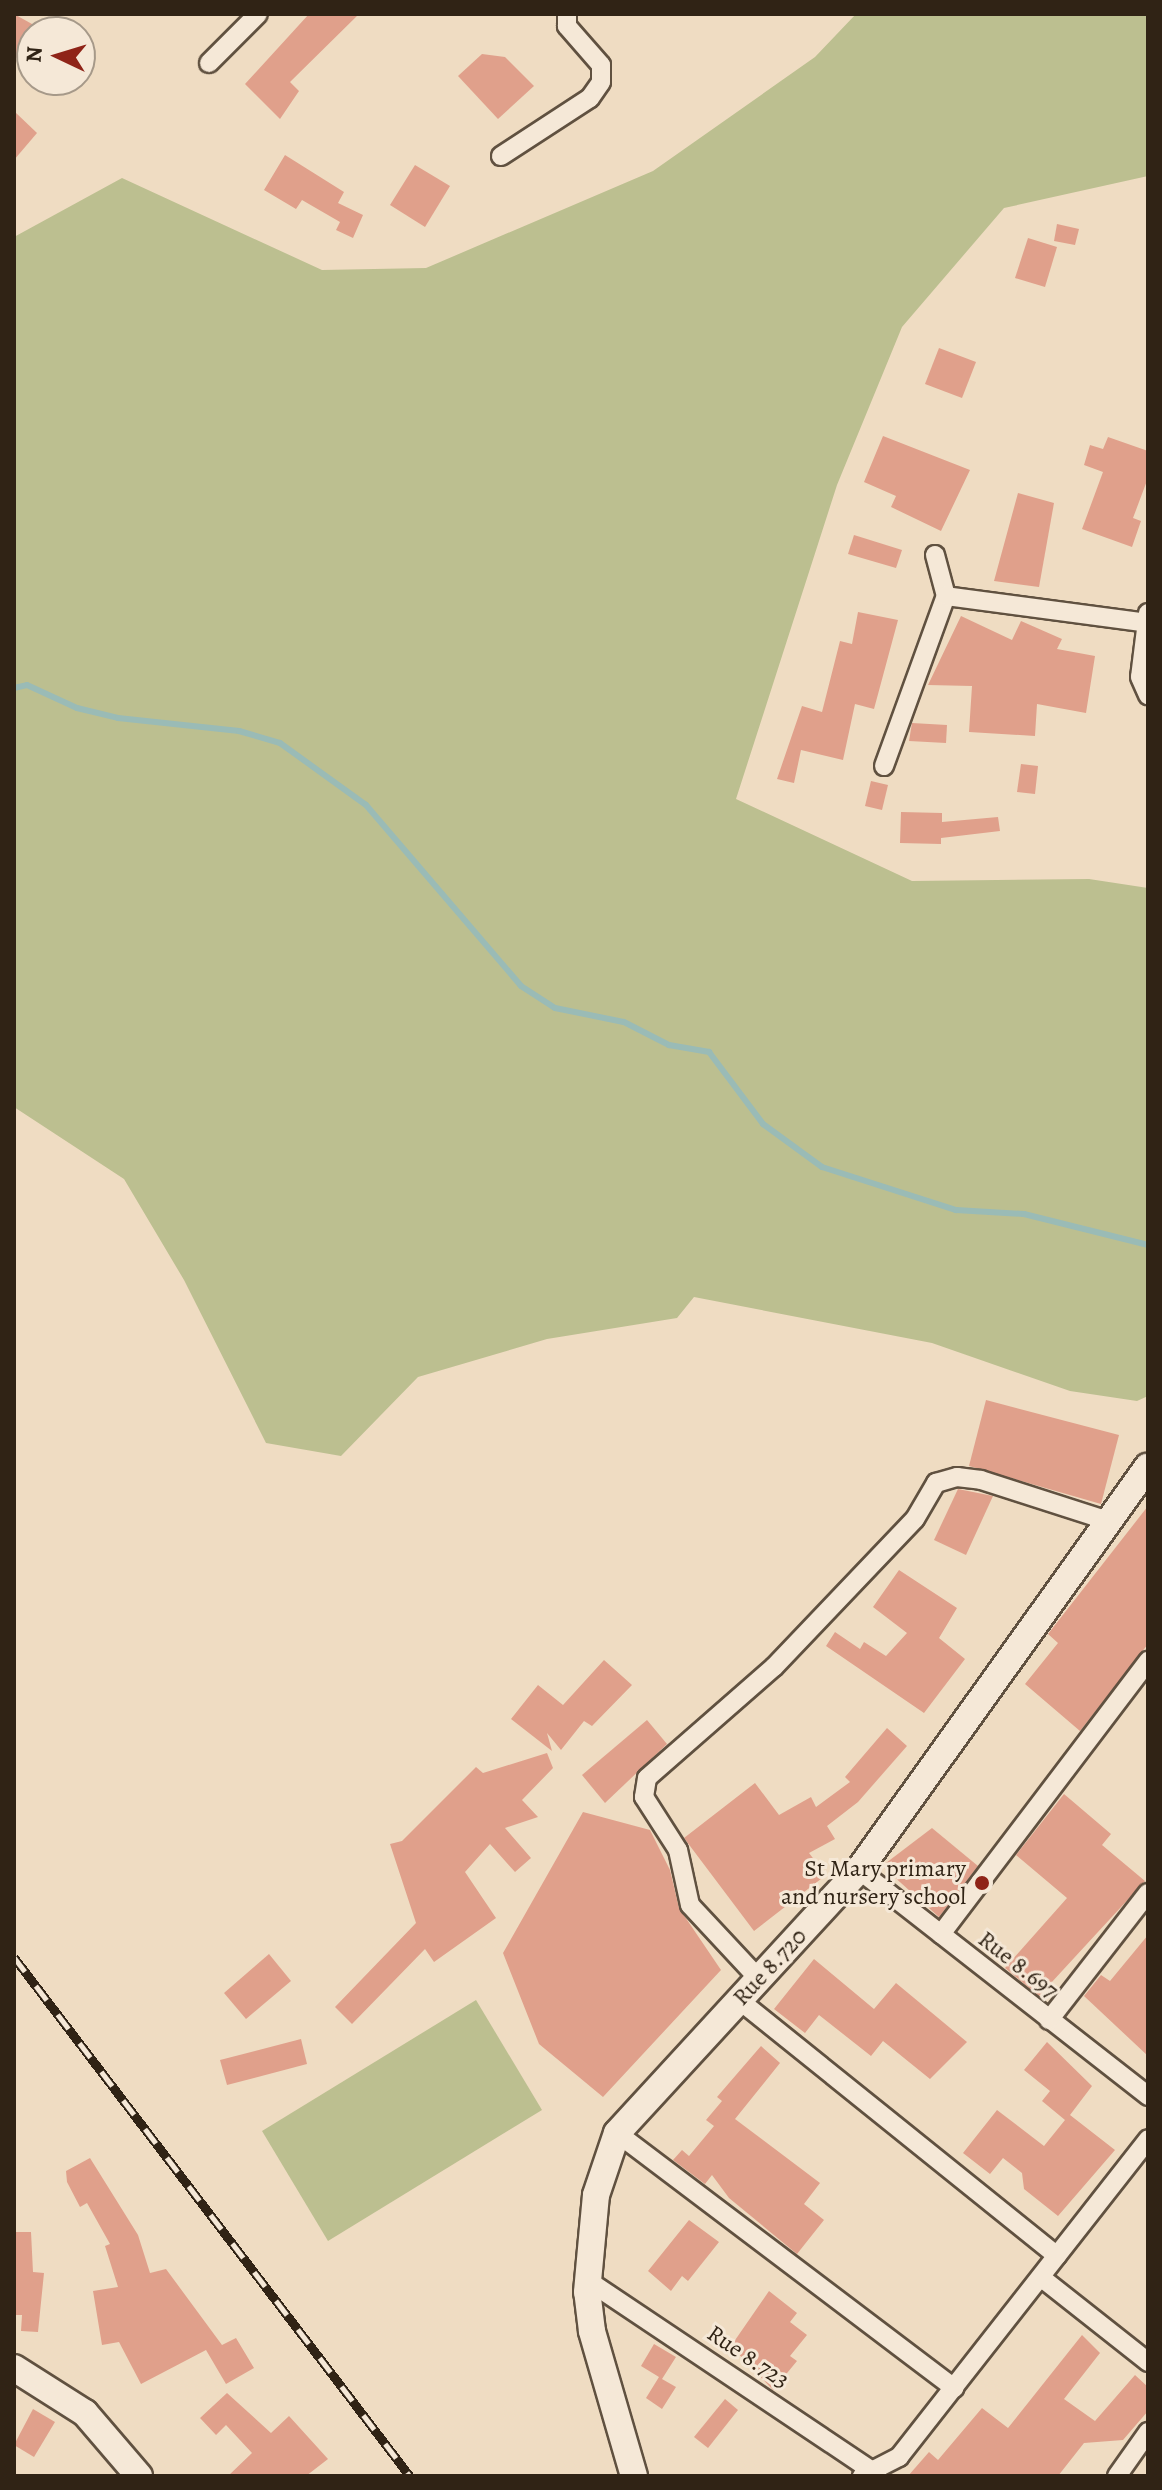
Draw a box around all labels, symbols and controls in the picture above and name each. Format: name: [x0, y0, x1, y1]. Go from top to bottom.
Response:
north arrow: [16, 16, 96, 96]
text: N: [19, 45, 50, 64]
place label: St Mary primary and nursery school: [781, 1855, 966, 1911]
marker: St Mary primary and nursery school: [973, 1874, 991, 1892]
street label: Rue 8.720: [727, 1922, 813, 2012]
street label: Rue 8.697: [972, 1925, 1064, 2005]
street label: Rue 8.723: [701, 2319, 795, 2395]

